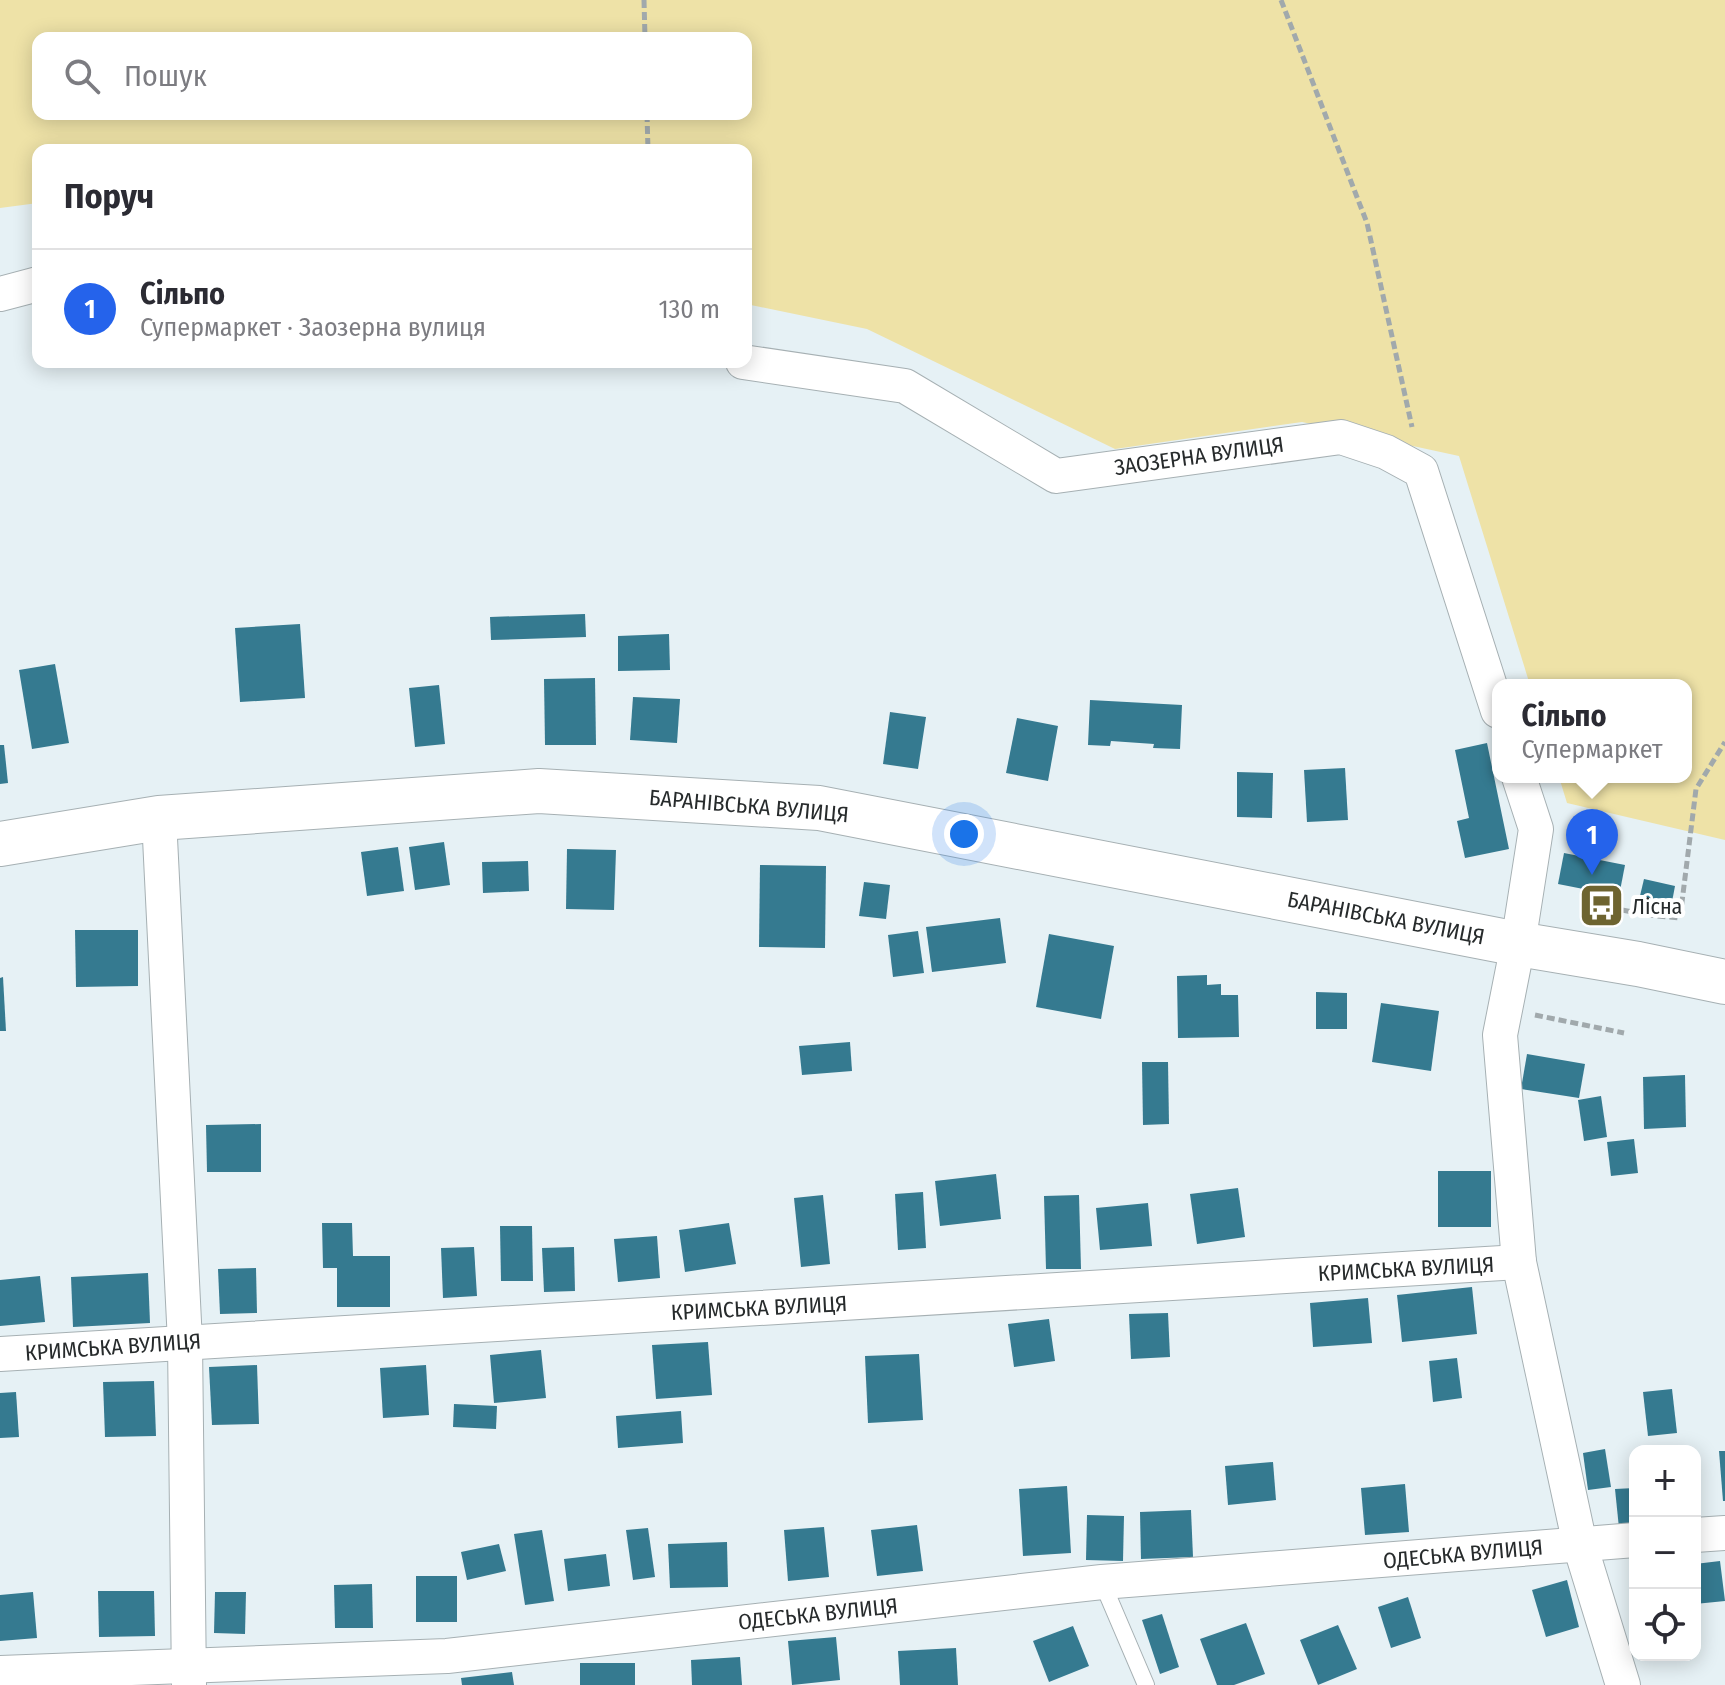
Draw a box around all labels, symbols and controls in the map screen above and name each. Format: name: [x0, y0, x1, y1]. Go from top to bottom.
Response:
search box: [32, 32, 752, 120]
icon: search: [60, 54, 104, 98]
text: Пошук: [124, 58, 207, 94]
text: Поруч: [64, 176, 154, 217]
text: Сільпо: [140, 276, 225, 312]
text: 1: [85, 294, 96, 325]
text: 130 m: [658, 294, 720, 325]
text: Супермаркет · Заозерна вулиця: [140, 312, 486, 343]
street label: ЗАОЗЕРНА ВУЛИЦЯ: [1113, 431, 1285, 481]
popup: [1492, 679, 1692, 783]
text: Сільпо: [1521, 698, 1606, 734]
text: Супермаркет: [1521, 734, 1663, 765]
street label: БАРАНІВСЬКА ВУЛИЦЯ: [648, 784, 850, 828]
pin: 1: [1566, 809, 1618, 875]
your location: [944, 814, 984, 854]
bus stop icon: Лісна: [1577, 882, 1625, 930]
street label: БАРАНІВСЬКА ВУЛИЦЯ: [1285, 886, 1487, 950]
place label: Лісна: [1632, 893, 1682, 920]
street label: КРИМСЬКА ВУЛИЦЯ: [1317, 1251, 1495, 1287]
street label: КРИМСЬКА ВУЛИЦЯ: [670, 1290, 848, 1326]
street label: КРИМСЬКА ВУЛИЦЯ: [24, 1327, 202, 1367]
map controls: [1629, 1445, 1701, 1661]
button: +: [1629, 1445, 1701, 1517]
button: −: [1629, 1517, 1701, 1589]
street label: ОДЕСЬКА ВУЛИЦЯ: [1382, 1534, 1544, 1574]
button: locate: [1629, 1589, 1701, 1661]
street label: ОДЕСЬКА ВУЛИЦЯ: [737, 1592, 899, 1636]

